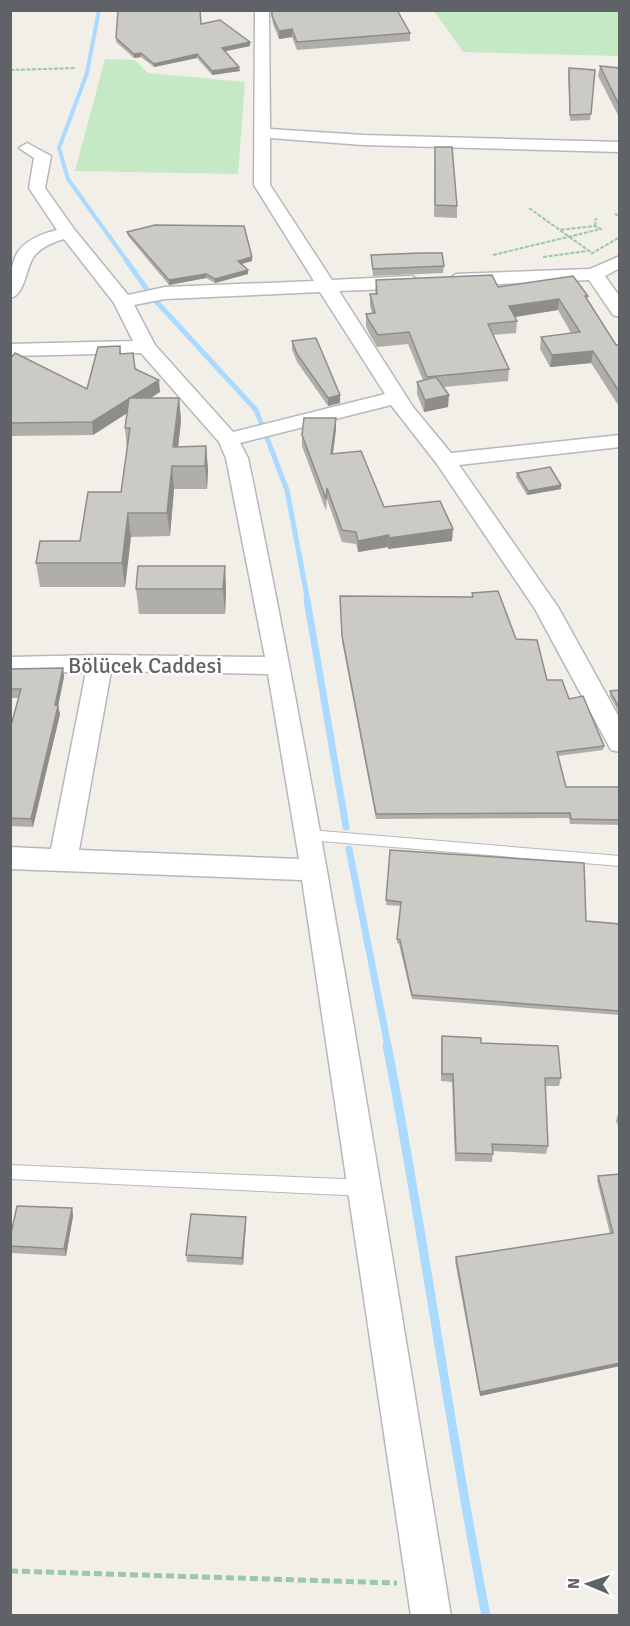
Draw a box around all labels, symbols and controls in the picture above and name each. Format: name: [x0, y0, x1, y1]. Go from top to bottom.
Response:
street label: Bölücek Caddesi: [68, 652, 222, 679]
north arrow: [558, 1554, 618, 1614]
text: N: [564, 1578, 584, 1589]

